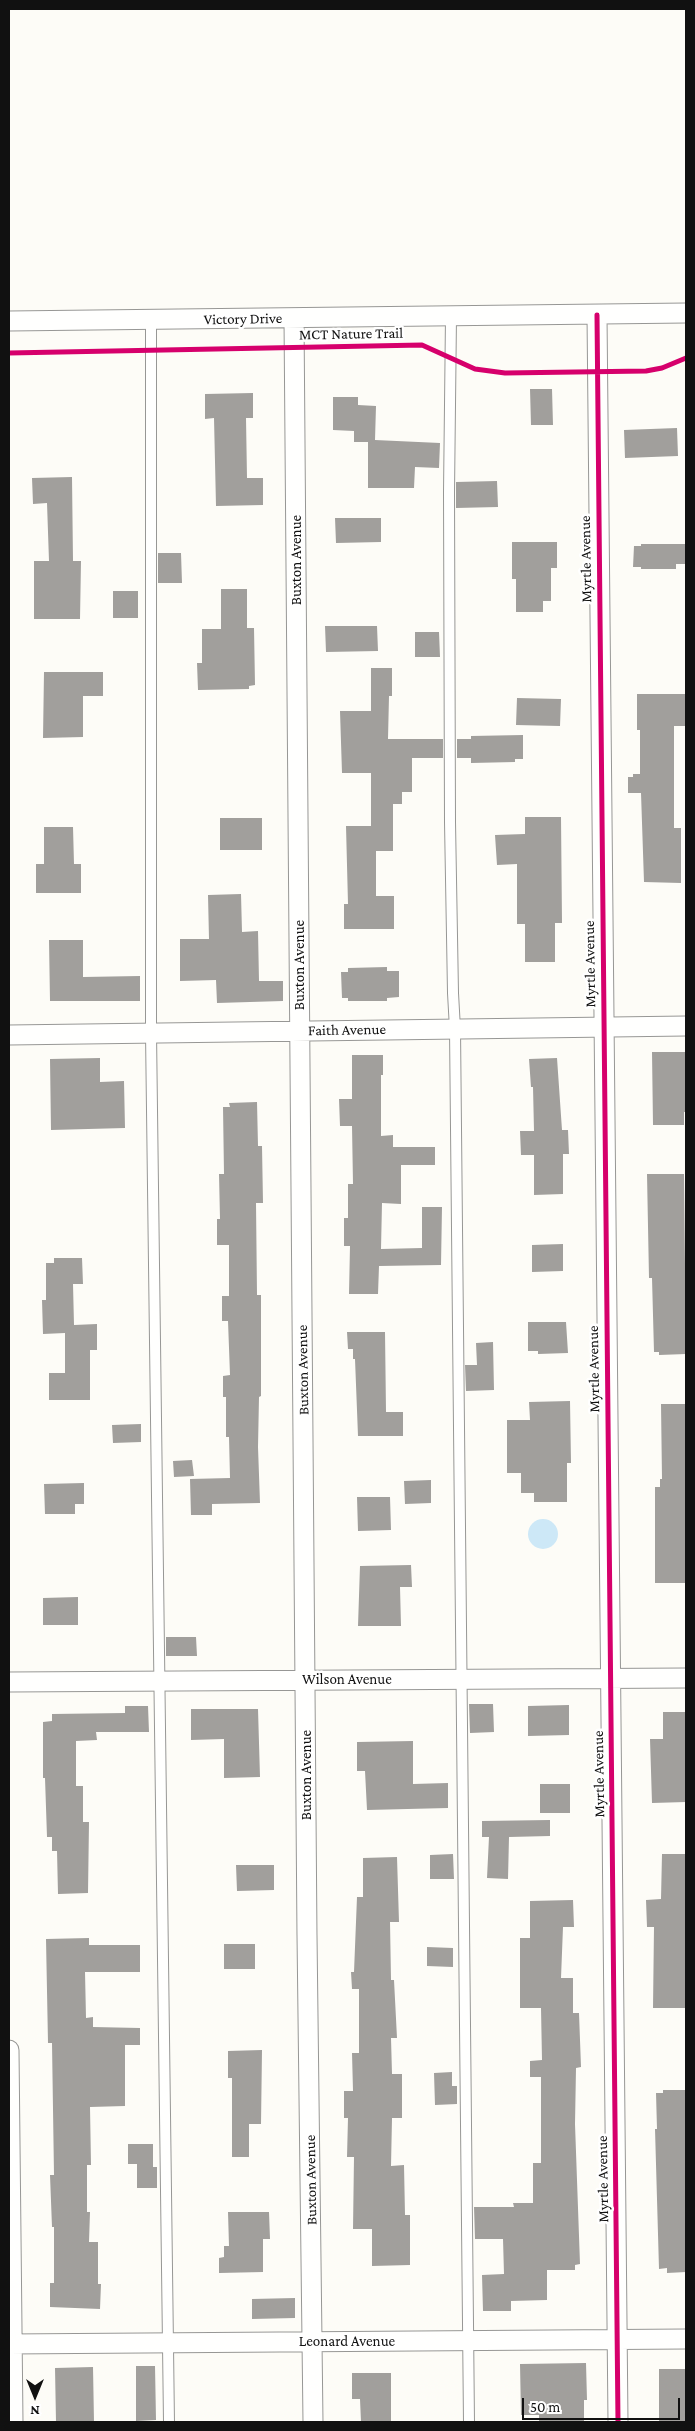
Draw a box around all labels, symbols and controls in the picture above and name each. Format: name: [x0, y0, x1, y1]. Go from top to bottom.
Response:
street label: Victory Drive: [204, 309, 282, 329]
street label: MCT Nature Trail: [299, 324, 403, 344]
street label: Buxton Avenue: [287, 515, 305, 605]
street label: Myrtle Avenue: [576, 515, 596, 603]
street label: Buxton Avenue: [290, 920, 308, 1010]
street label: Myrtle Avenue: [580, 920, 600, 1008]
street label: Faith Avenue: [308, 1020, 386, 1040]
street label: Buxton Avenue: [293, 1325, 313, 1415]
street label: Myrtle Avenue: [584, 1325, 604, 1413]
street label: Wilson Avenue: [302, 1670, 392, 1688]
street label: Buxton Avenue: [297, 1730, 315, 1820]
street label: Myrtle Avenue: [589, 1730, 609, 1818]
street label: Buxton Avenue: [301, 2135, 321, 2225]
street label: Myrtle Avenue: [593, 2135, 613, 2223]
street label: Leonard Avenue: [299, 2332, 395, 2350]
north arrow: [10, 2371, 60, 2421]
scale bar: [525, 2388, 682, 2420]
text: 50 m: [530, 2399, 560, 2415]
text: N: [30, 2403, 40, 2419]

